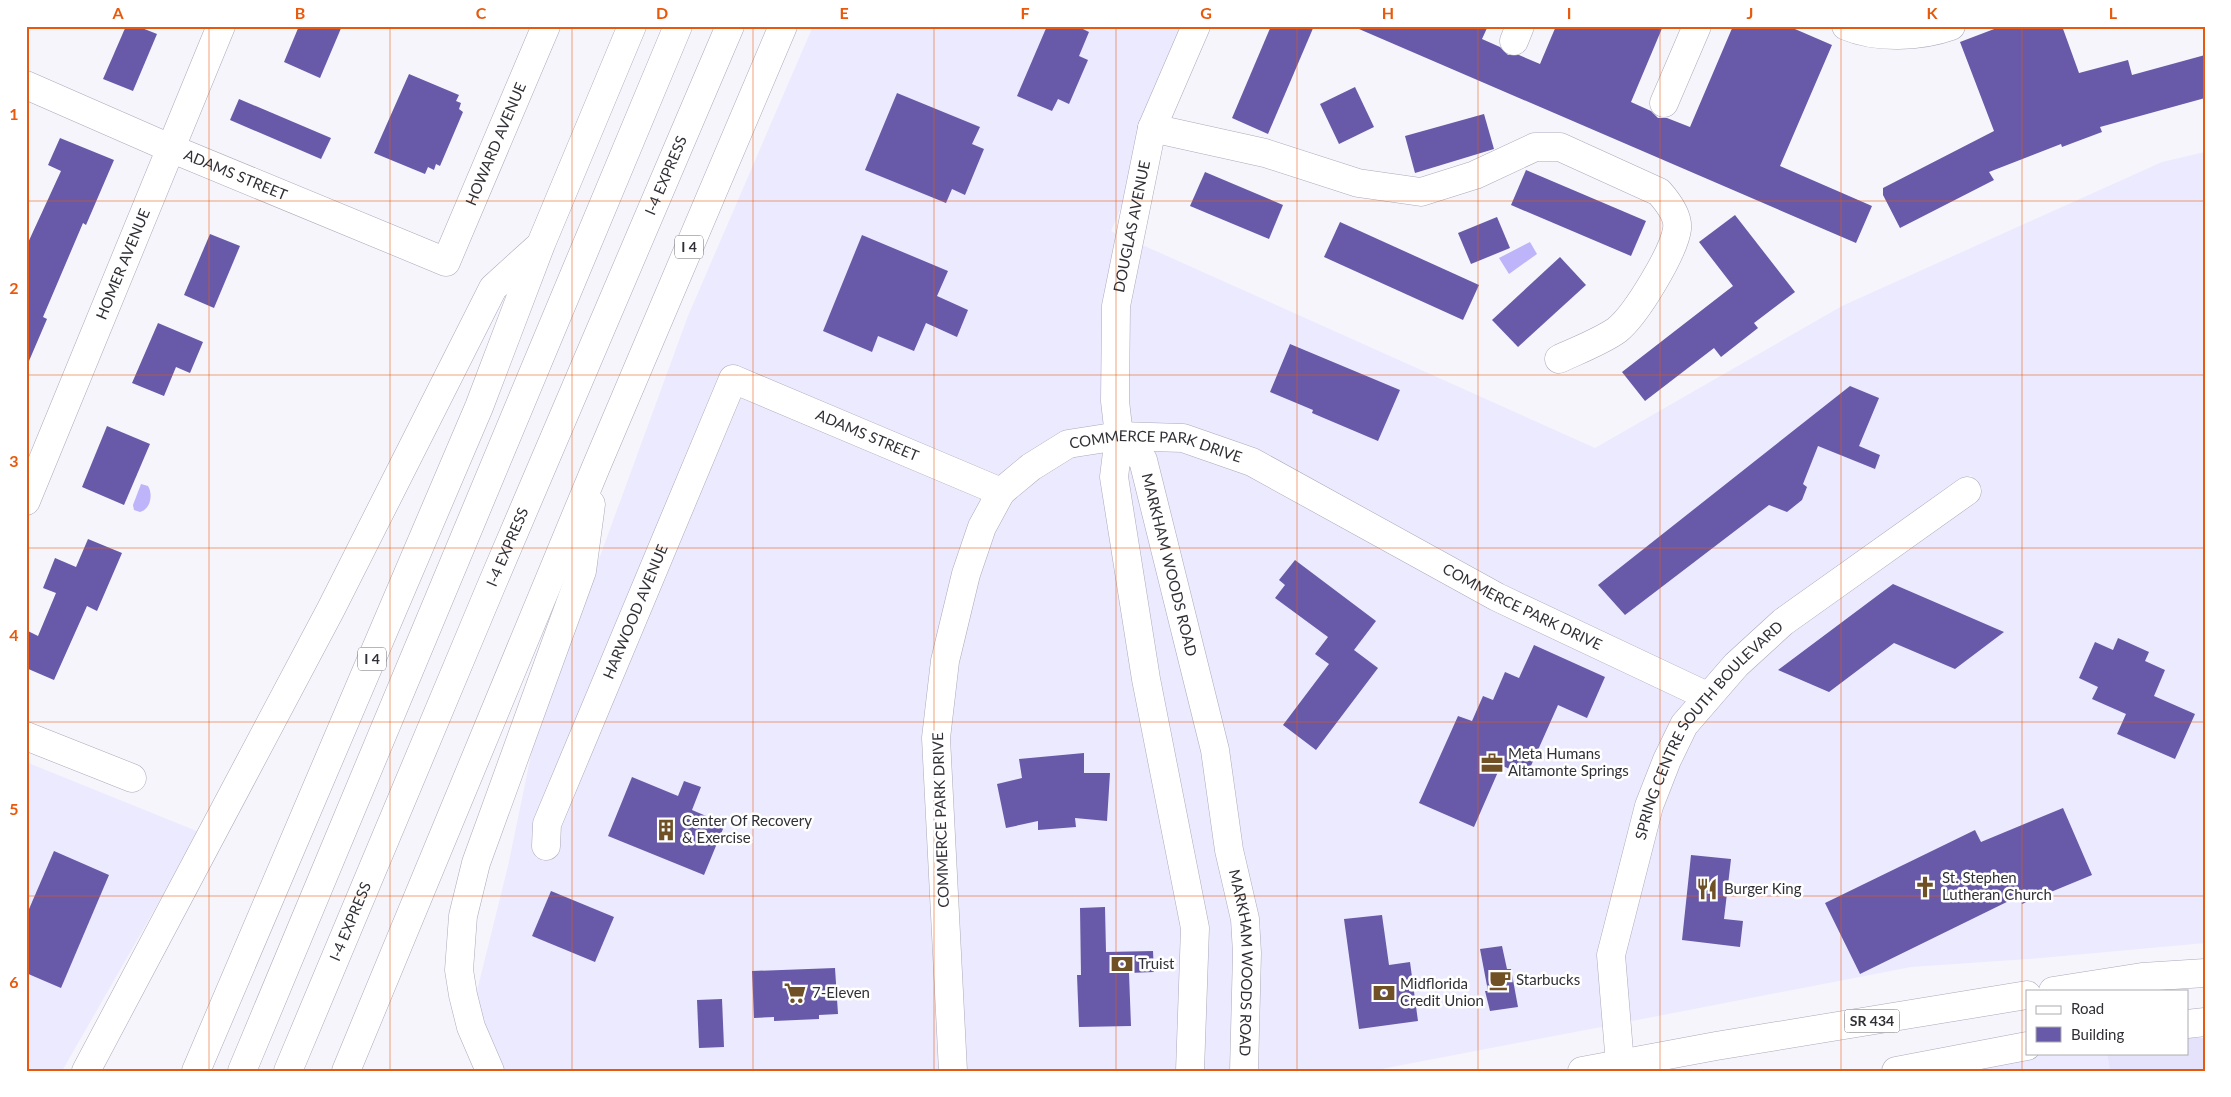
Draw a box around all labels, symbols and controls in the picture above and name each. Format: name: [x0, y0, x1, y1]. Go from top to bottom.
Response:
text: A: [111, 3, 124, 22]
text: B: [295, 3, 305, 22]
text: C: [476, 3, 487, 22]
text: D: [656, 3, 668, 22]
text: E: [839, 3, 849, 22]
text: F: [1020, 3, 1030, 22]
text: G: [1200, 3, 1212, 22]
text: H: [1382, 3, 1394, 22]
text: I: [1567, 3, 1571, 22]
text: J: [1747, 3, 1753, 22]
text: K: [1927, 3, 1939, 22]
text: L: [2109, 3, 2118, 22]
street label: HOWARD AVENUE: [461, 79, 529, 208]
text: 1: [9, 104, 19, 123]
street label: I-4 EXPRESS: [640, 133, 690, 217]
street label: ADAMS STREET: [182, 145, 290, 203]
street label: DOUGLAS AVENUE: [1109, 159, 1153, 294]
street label: HOMER AVENUE: [92, 206, 153, 322]
road number: I 4: [675, 236, 703, 258]
text: 2: [9, 278, 19, 297]
street label: ADAMS STREET: [813, 405, 922, 464]
street label: COMMERCE PARK DRIVE: [1068, 426, 1245, 466]
text: 3: [9, 451, 19, 470]
street label: MARKHAM WOODS ROAD: [1139, 471, 1201, 658]
street label: I-4 EXPRESS: [482, 505, 532, 589]
street label: HARWOOD AVENUE: [599, 541, 671, 682]
street label: COMMERCE PARK DRIVE: [1440, 559, 1605, 653]
street label: SPRING CENTRE SOUTH BOULEVARD: [1631, 617, 1786, 841]
text: 4: [9, 625, 19, 644]
road number: I 4: [358, 648, 386, 671]
street label: COMMERCE PARK DRIVE: [928, 732, 952, 908]
place label: Meta Humans Altamonte Springs: [1508, 744, 1629, 779]
office icon: Meta Humans Altamonte Springs: [1479, 750, 1505, 776]
text: 5: [9, 799, 19, 818]
place label: Center Of Recovery & Exercise: [682, 811, 812, 846]
building icon: Center Of Recovery & Exercise: [653, 817, 679, 843]
street label: MARKHAM WOODS ROAD: [1226, 867, 1257, 1057]
place label: St. Stephen Lutheran Church: [1942, 868, 2052, 903]
church icon: St. Stephen Lutheran Church: [1912, 874, 1938, 900]
restaurant icon: Burger King: [1694, 876, 1720, 902]
street label: I-4 EXPRESS: [325, 879, 374, 963]
place label: Burger King: [1724, 879, 1802, 897]
bank icon: Truist: [1109, 951, 1135, 977]
place label: Truist: [1138, 954, 1175, 972]
cafe icon: Starbucks: [1487, 967, 1513, 993]
place label: Starbucks: [1516, 970, 1580, 988]
text: 6: [9, 972, 19, 991]
place label: Midflorida Credit Union: [1400, 974, 1484, 1009]
supermarket icon: 7-Eleven: [782, 980, 808, 1006]
bank icon: Midflorida Credit Union: [1371, 980, 1397, 1006]
place label: 7-Eleven: [812, 983, 870, 1001]
legend: [2026, 990, 2188, 1054]
text: Road: [2071, 999, 2104, 1017]
road number: SR 434: [1844, 1009, 1900, 1032]
text: Building: [2071, 1025, 2124, 1043]

